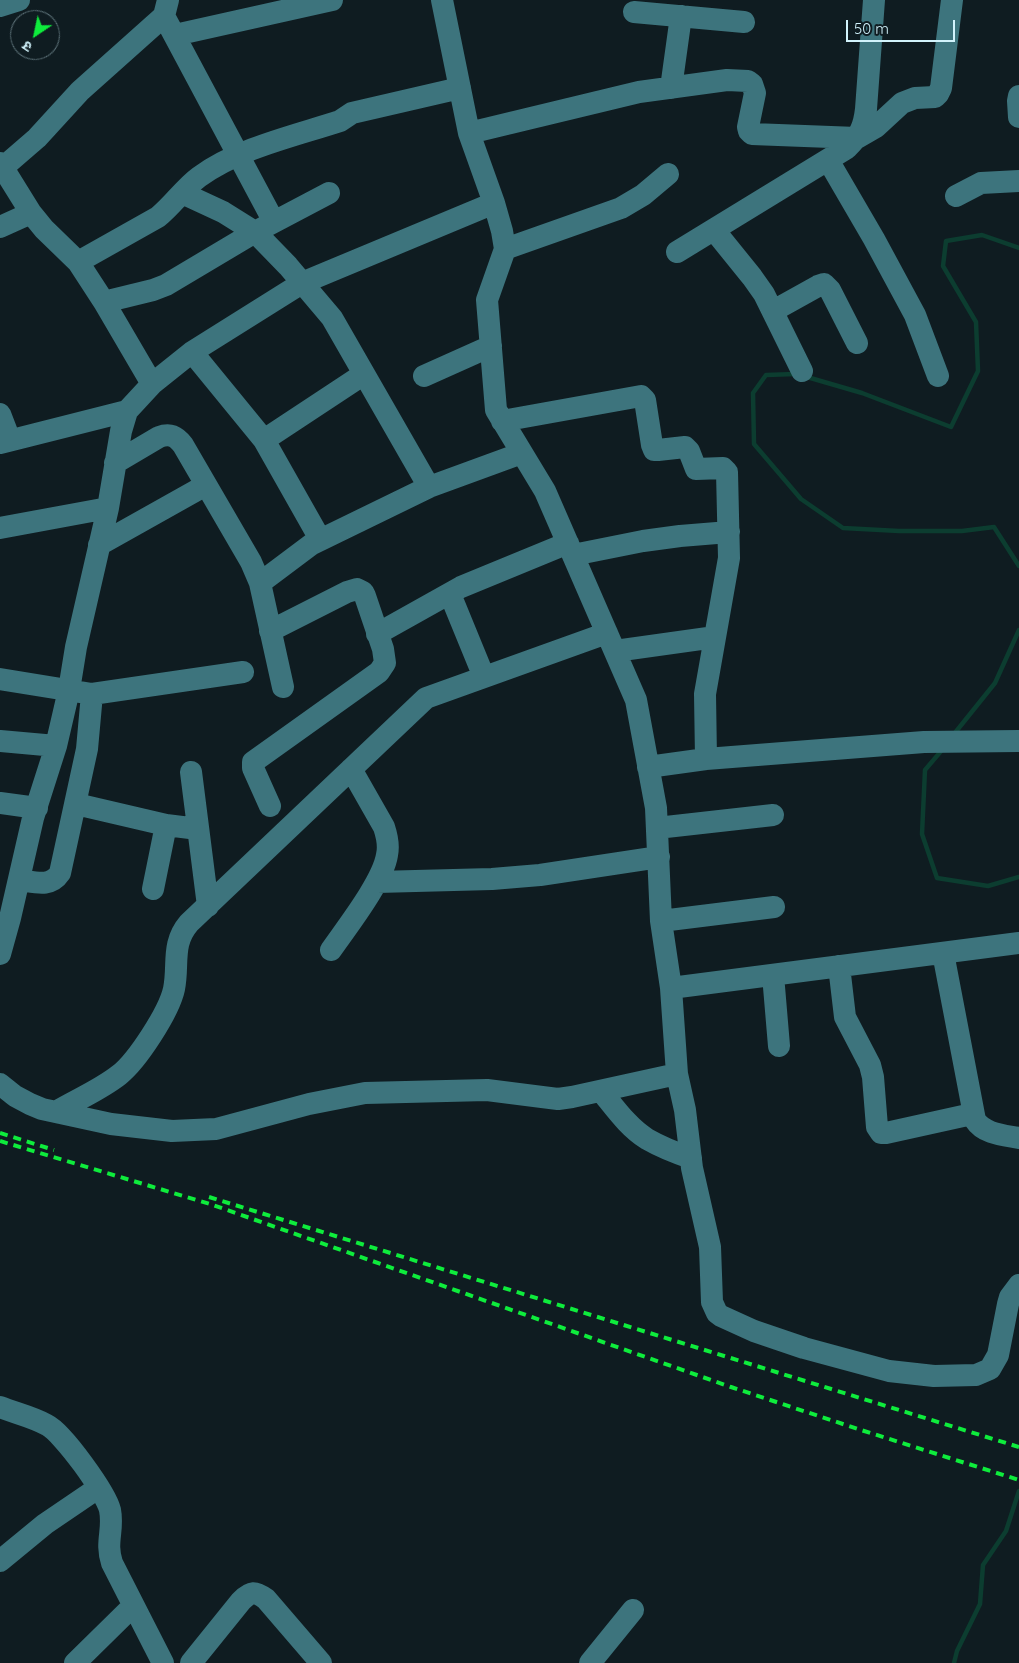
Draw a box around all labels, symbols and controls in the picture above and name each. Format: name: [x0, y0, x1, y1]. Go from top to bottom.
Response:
north arrow: [10, 10, 60, 60]
scale bar: [849, 10, 958, 42]
text: 50 m: [854, 19, 889, 38]
text: उ: [19, 37, 36, 56]

